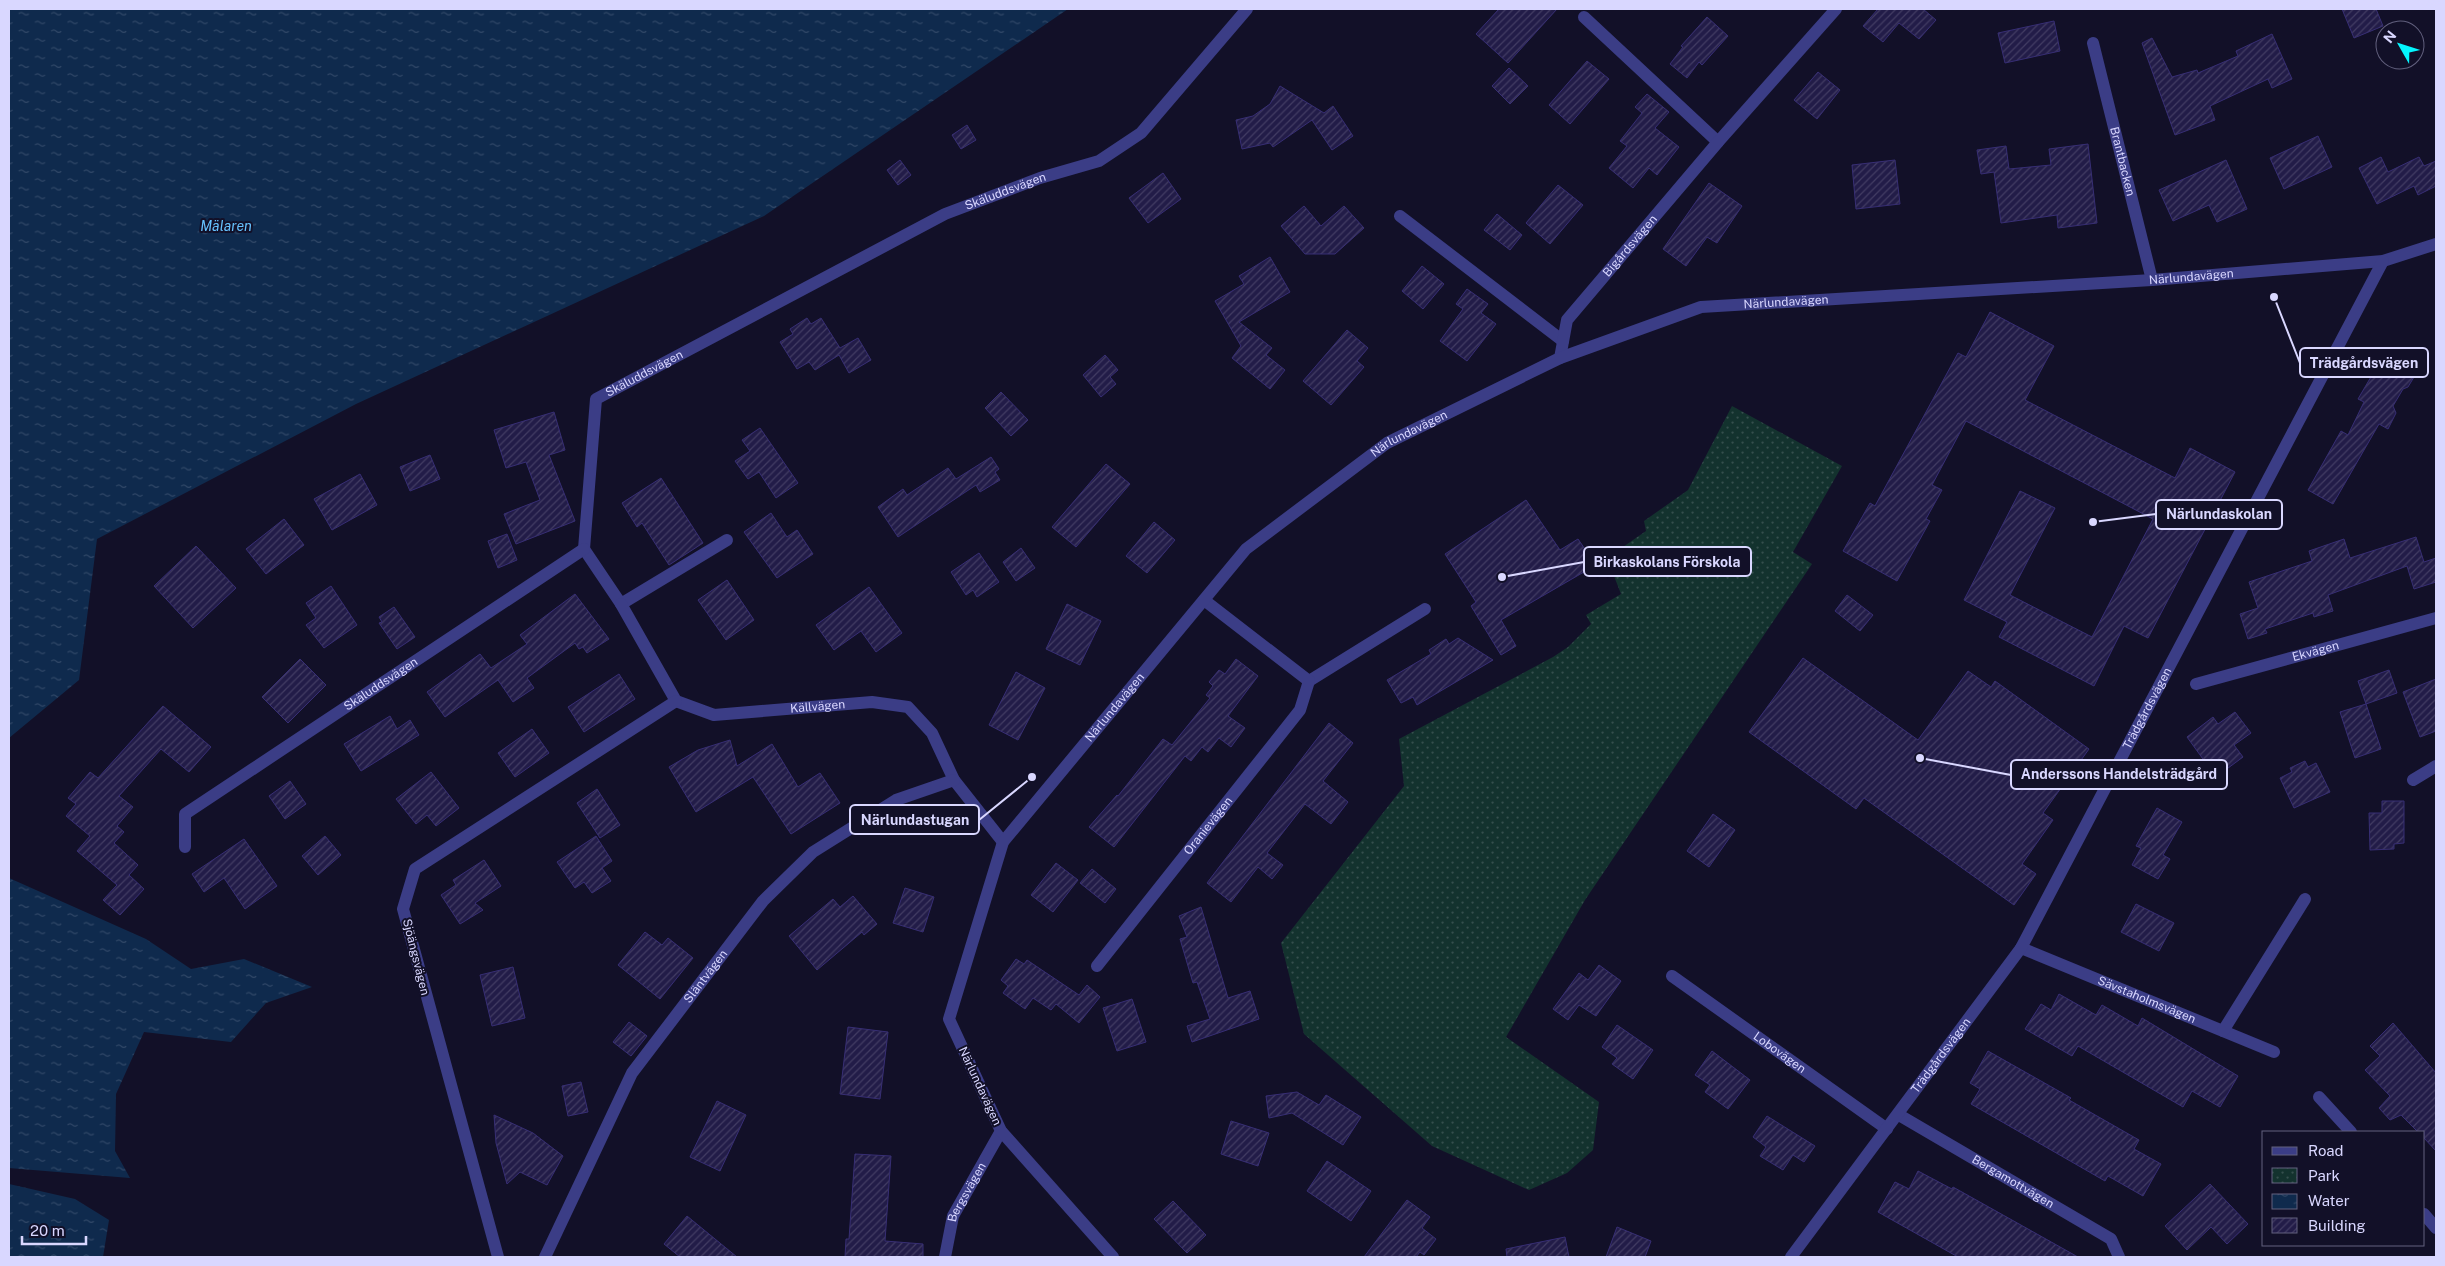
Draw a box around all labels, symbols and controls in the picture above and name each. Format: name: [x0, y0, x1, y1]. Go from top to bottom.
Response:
north arrow: [2375, 20, 2425, 70]
text: N: [2380, 28, 2400, 46]
street label: Brantbacken: [2107, 125, 2138, 198]
street label: Skäluddsvägen: [963, 170, 1048, 213]
street label: Bigårdsvägen: [1600, 212, 1660, 279]
water label: Mälaren: [200, 218, 252, 234]
street label: Närlundavägen: [2148, 266, 2234, 287]
street label: Närlundavägen: [1743, 292, 1829, 311]
street label: Skäluddsvägen: [603, 347, 685, 400]
callout: Trädgårdsvägen: [2300, 348, 2428, 377]
text: Trädgårdsvägen: [2310, 355, 2418, 371]
street label: Närlundavägen: [1368, 407, 1450, 460]
callout: Närlundaskolan: [2156, 500, 2282, 529]
text: Närlundaskolan: [2166, 506, 2272, 522]
callout: Birkaskolans Förskola: [1584, 547, 1751, 576]
text: Birkaskolans Förskola: [1594, 554, 1741, 570]
street label: Ekvägen: [2291, 638, 2341, 664]
street label: Skäluddsvägen: [341, 654, 420, 714]
street label: Trädgårdsvägen: [2120, 665, 2175, 752]
street label: Närlundavägen: [1082, 670, 1147, 745]
street label: Källvägen: [790, 697, 846, 716]
callout: Anderssons Handelsträdgård: [2011, 760, 2227, 789]
text: Anderssons Handelsträdgård: [2021, 766, 2217, 782]
street label: Oranievägen: [1181, 794, 1236, 858]
callout: Närlundastugan: [850, 805, 979, 834]
text: Närlundastugan: [861, 812, 969, 828]
street label: Sjöängsvägen: [400, 917, 432, 997]
street label: Släntvägen: [681, 947, 730, 1006]
street label: Sävstaholmsvägen: [2096, 973, 2198, 1026]
street label: Trädgårdsvägen: [1908, 1015, 1974, 1096]
street label: Lobovägen: [1751, 1029, 1808, 1076]
street label: Närlundavägen: [956, 1045, 1004, 1127]
legend: [2262, 1131, 2425, 1246]
text: Road: [2308, 1142, 2344, 1159]
street label: Bergamottvägen: [1969, 1152, 2056, 1211]
street label: Bergsvägen: [945, 1160, 989, 1223]
text: Park: [2308, 1167, 2340, 1184]
text: Water: [2308, 1192, 2350, 1209]
scale bar: [22, 1214, 86, 1246]
text: Building: [2308, 1217, 2366, 1234]
text: 20 m: [30, 1222, 65, 1239]

